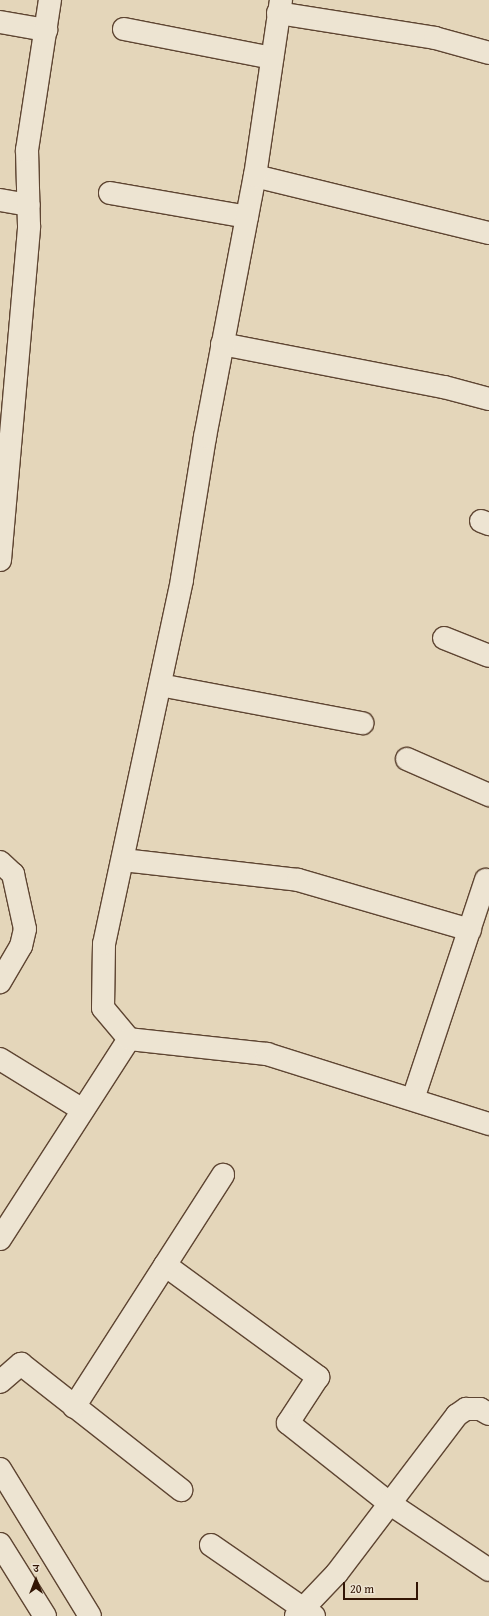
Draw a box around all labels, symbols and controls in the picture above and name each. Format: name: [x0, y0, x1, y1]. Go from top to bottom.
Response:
north arrow: [16, 1560, 56, 1600]
text: उ: [33, 1560, 39, 1576]
scale bar: [345, 1574, 420, 1600]
text: 20 m: [350, 1580, 374, 1597]

